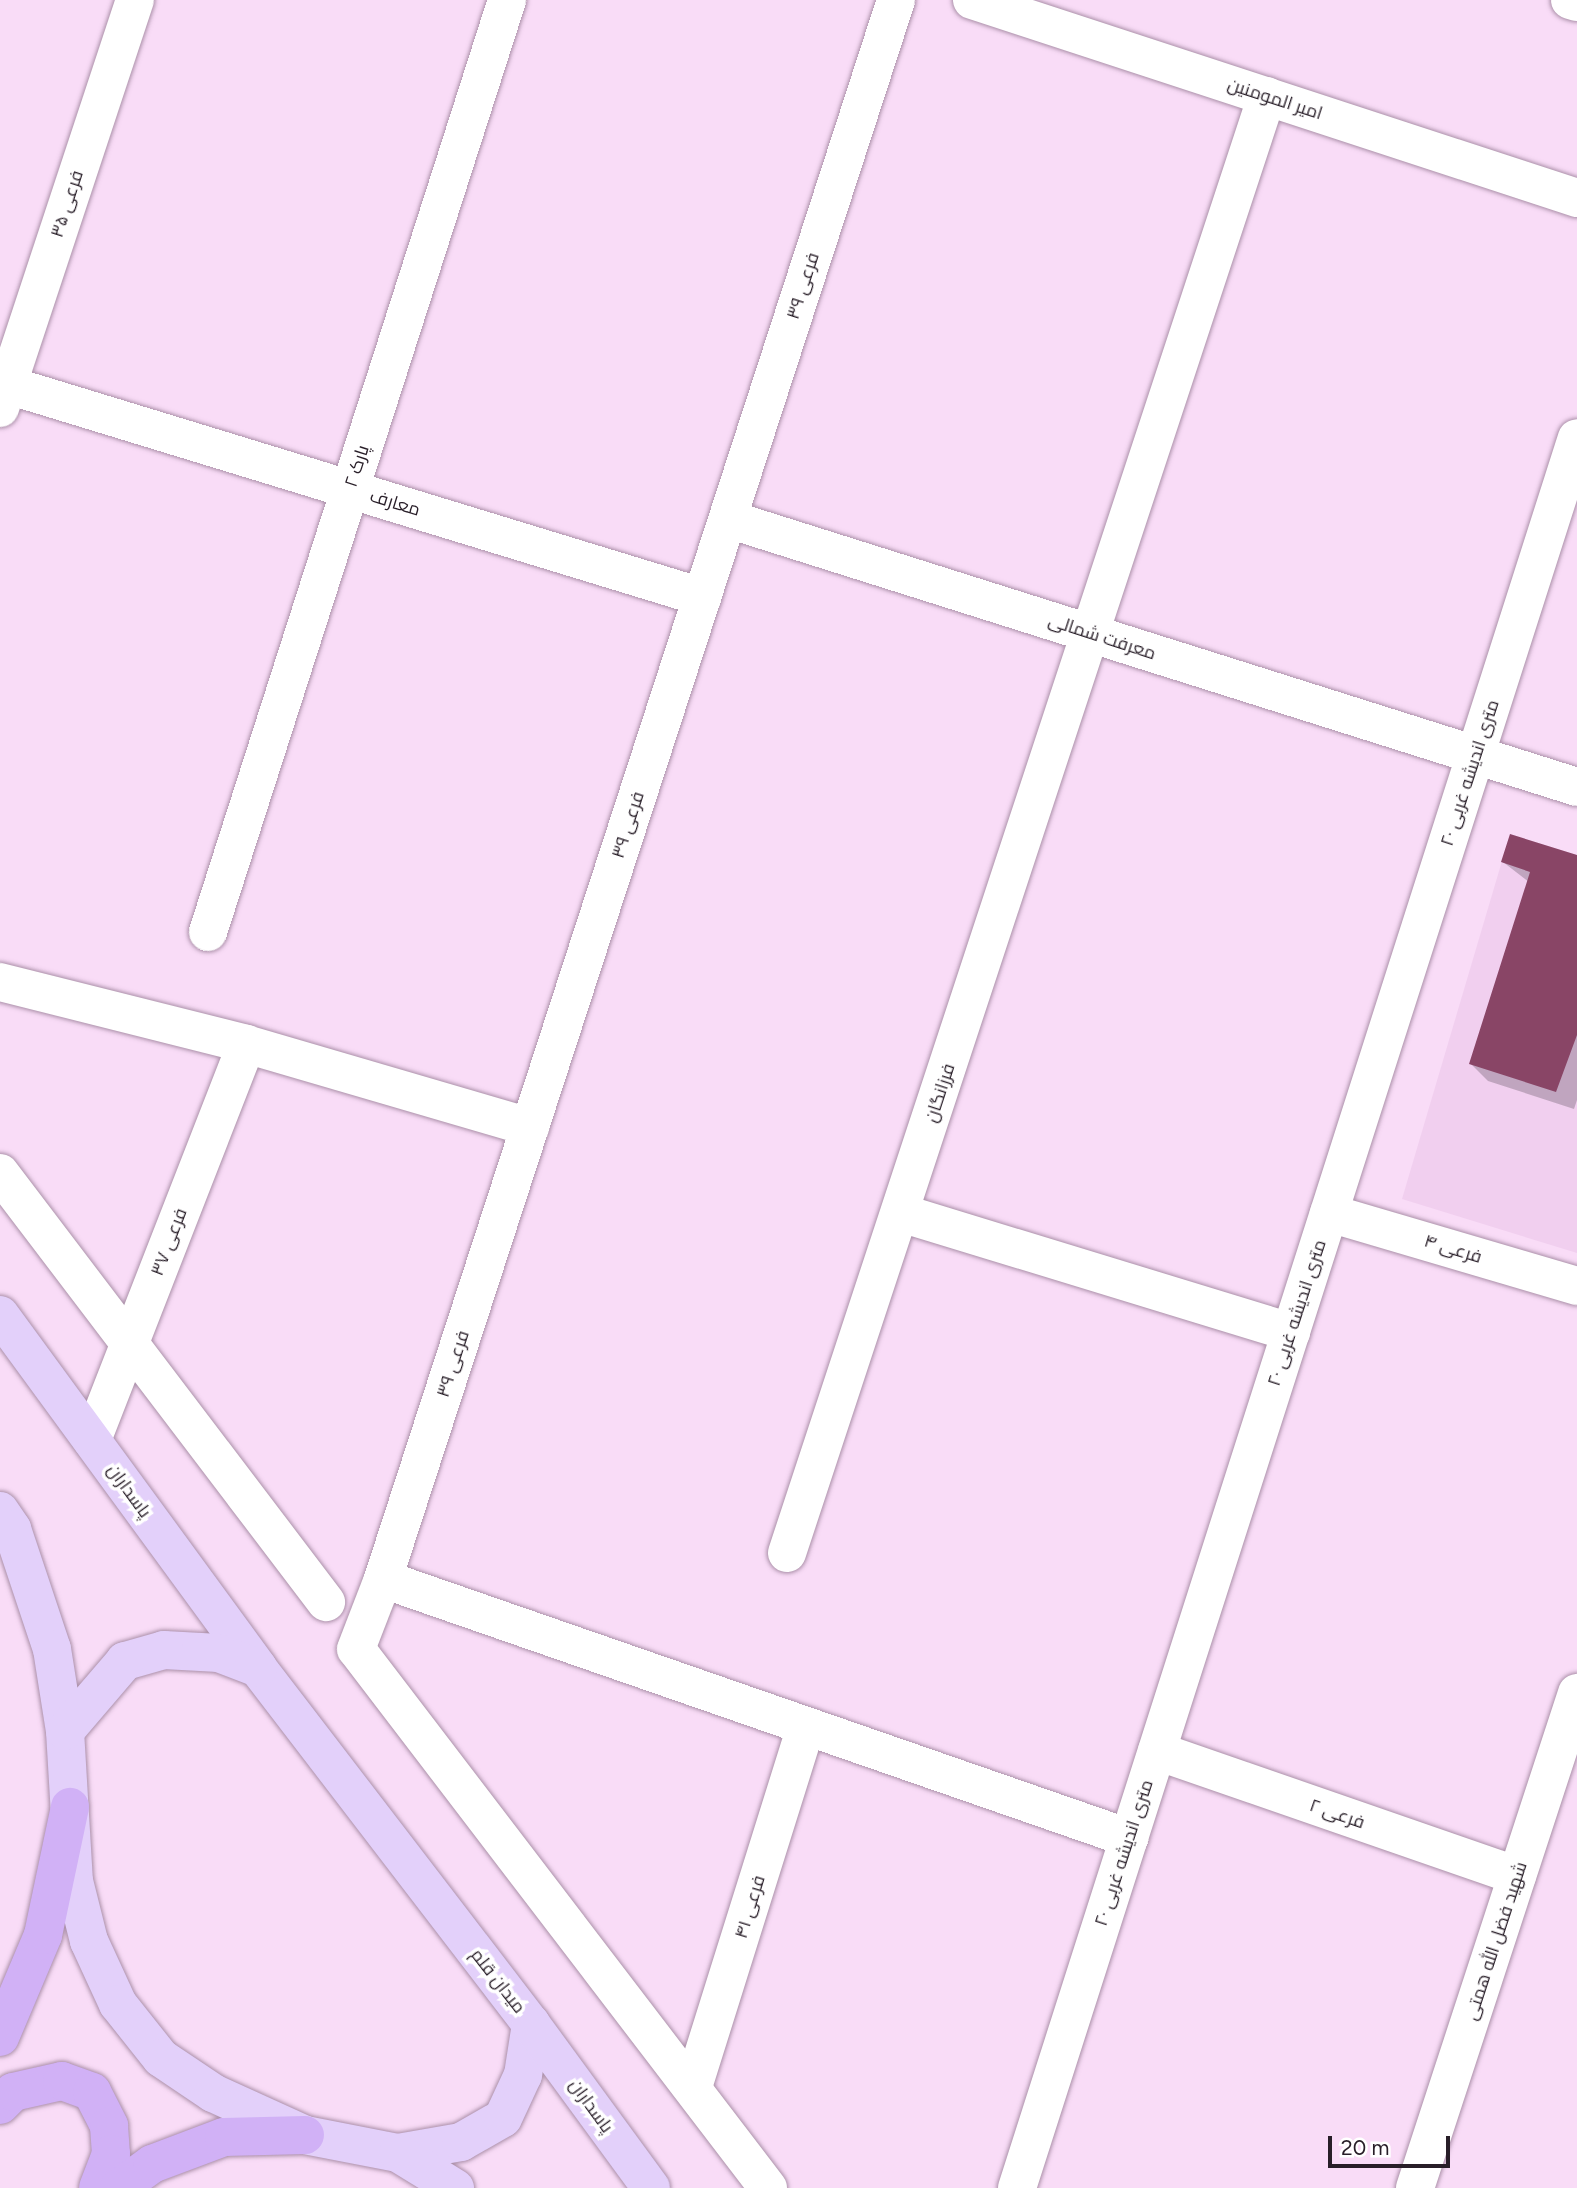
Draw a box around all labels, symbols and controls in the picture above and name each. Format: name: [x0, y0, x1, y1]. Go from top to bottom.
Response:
street label: امیر المومنین: [1225, 73, 1325, 125]
street label: فرعی ۳۵: [46, 168, 88, 240]
street label: فرعی ۳۹: [782, 250, 824, 322]
street label: پارک ۲: [340, 442, 374, 490]
street label: معارف: [367, 485, 423, 521]
street label: معرفت شمالی: [1046, 609, 1158, 665]
street label: ۲۰ متری اندیشه غربی: [1436, 697, 1504, 849]
street label: فرعی ۳۹: [607, 789, 649, 861]
street label: فرزانگان: [920, 1061, 960, 1125]
street label: فرعی ۳۷: [146, 1205, 192, 1279]
street label: فرعی ۴: [1421, 1230, 1485, 1268]
street label: ۲۰ متری اندیشه غربی: [1263, 1237, 1331, 1389]
street label: فرعی ۳۹: [432, 1328, 474, 1400]
street label: پاسداران: [102, 1460, 156, 1522]
street label: ۲۰ متری اندیشه غربی: [1090, 1777, 1158, 1929]
street label: فرعی ۲: [1307, 1795, 1367, 1833]
street label: شهید فضل الله همتی: [1460, 1859, 1532, 2023]
street label: فرعی ۴۱: [730, 1873, 770, 1941]
street label: میدان قلم: [466, 1944, 530, 2018]
street label: پاسداران: [564, 2075, 618, 2137]
scale bar: [1332, 2122, 1454, 2166]
text: 20 m: [1341, 2135, 1389, 2160]

